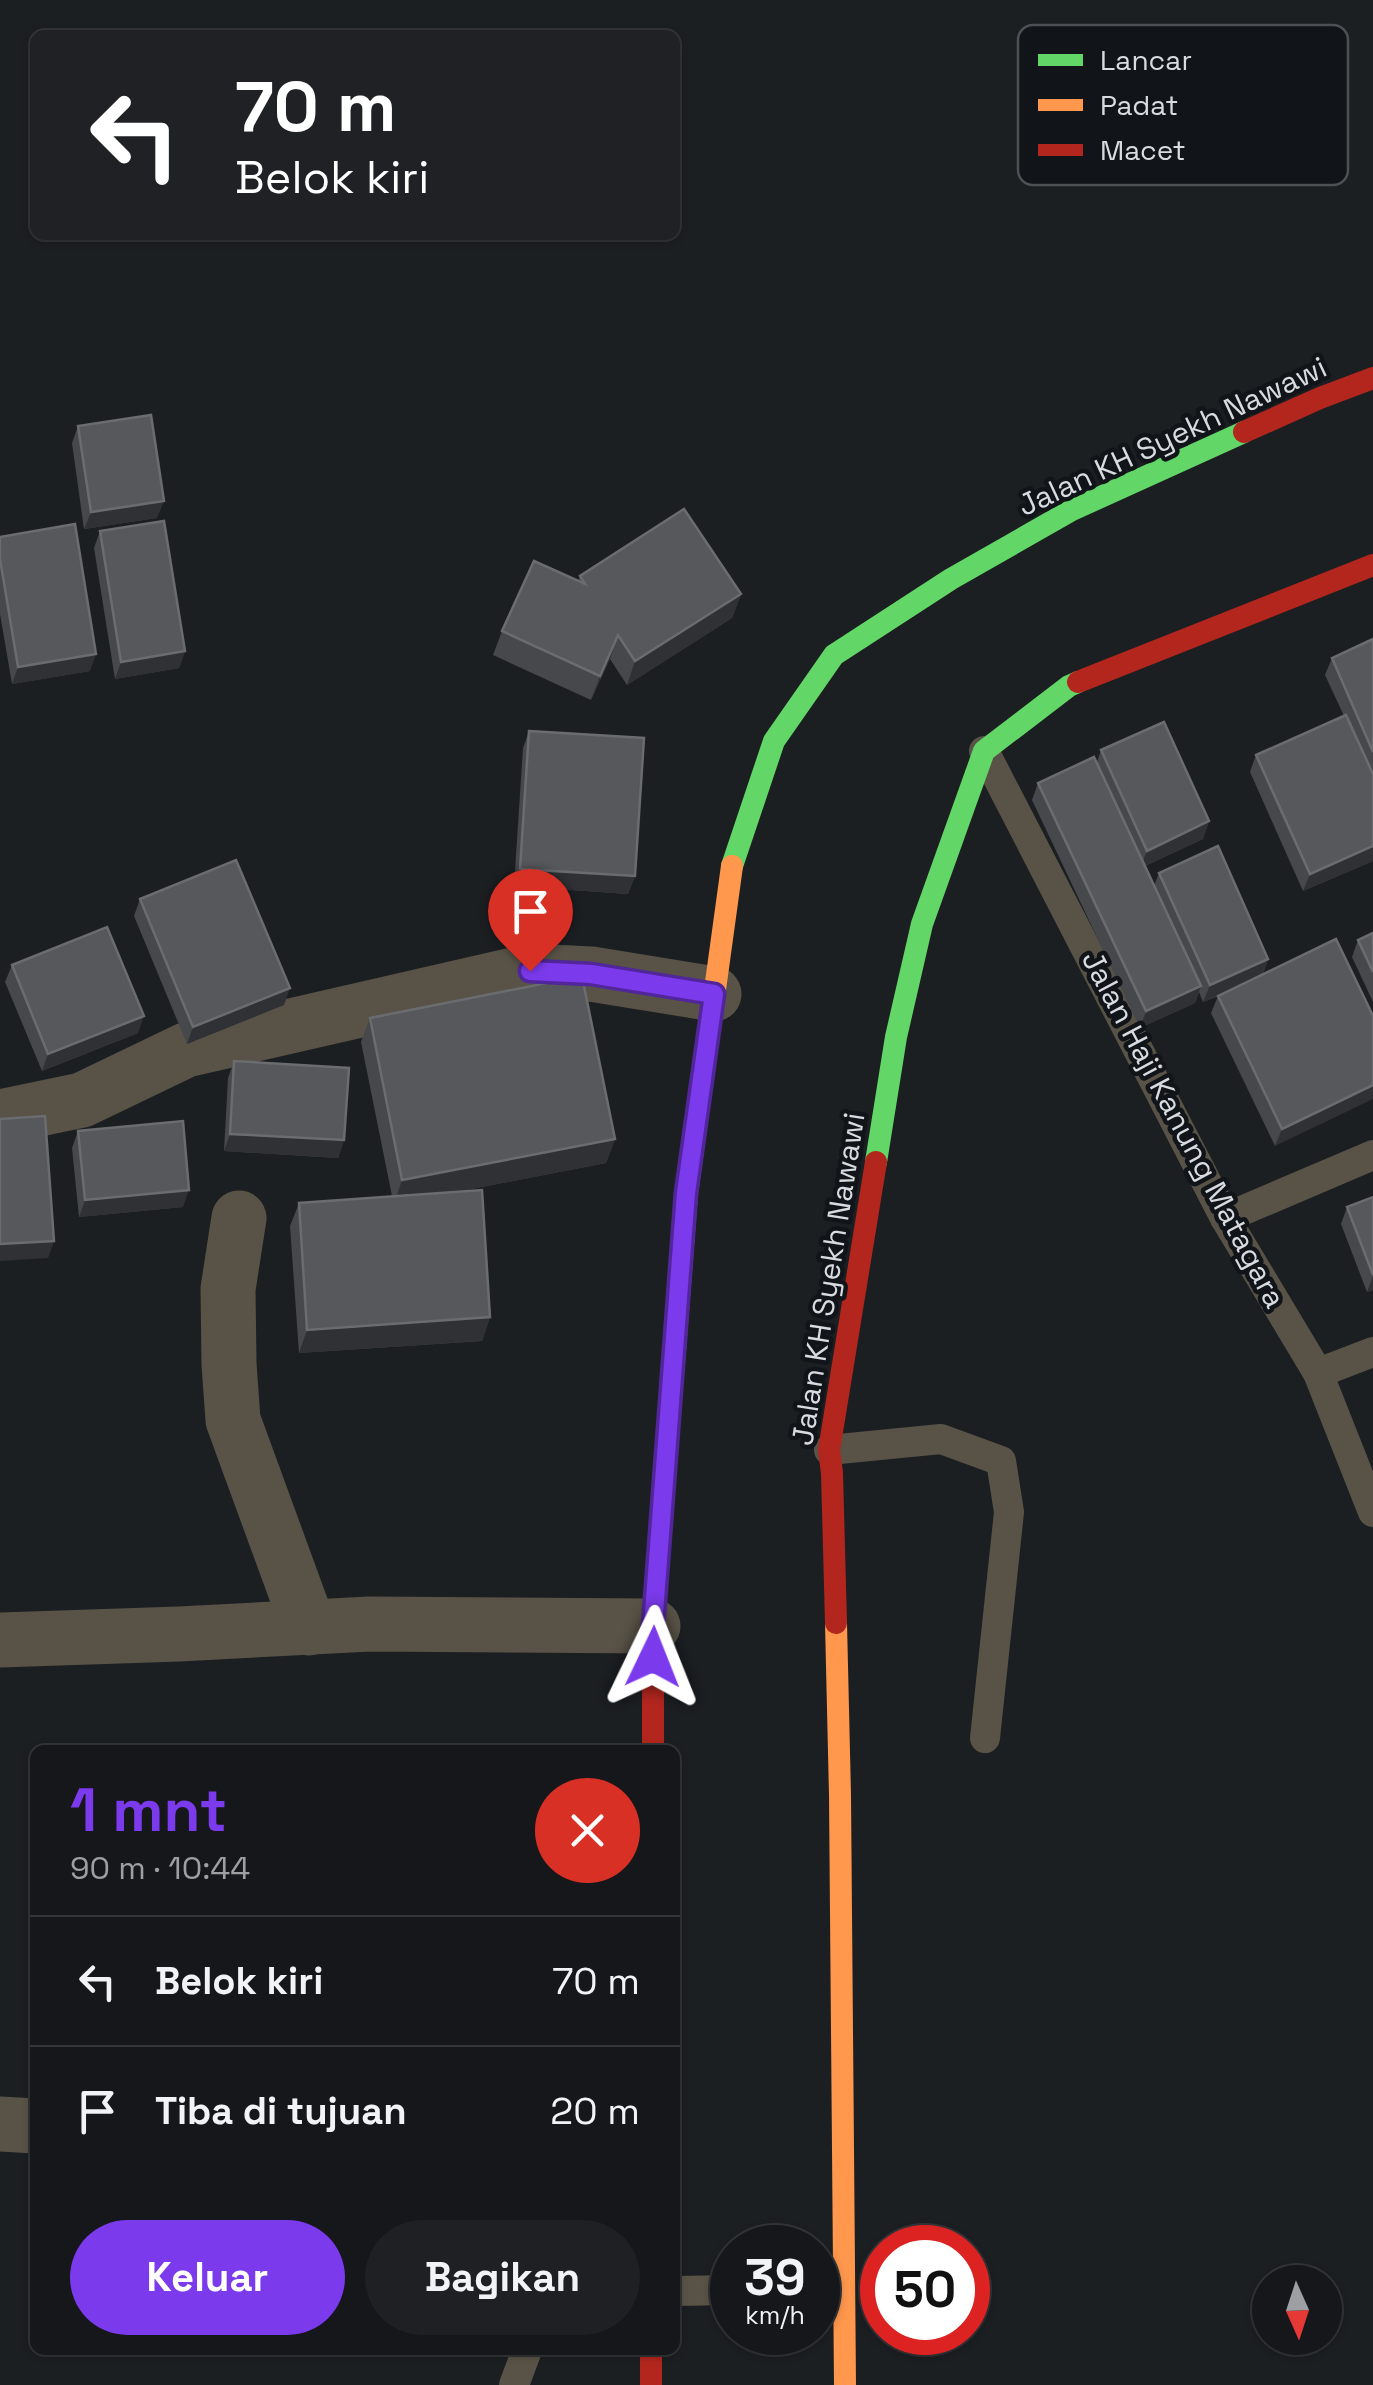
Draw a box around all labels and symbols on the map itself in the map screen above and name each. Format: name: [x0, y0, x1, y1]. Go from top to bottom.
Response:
legend: [1018, 25, 1348, 185]
text: Lancar: [1100, 42, 1192, 78]
text: Padat: [1100, 87, 1178, 123]
text: Macet: [1100, 132, 1186, 168]
street label: Jalan KH Syekh Nawawi: [1011, 347, 1333, 525]
pin: [488, 869, 573, 972]
street label: Jalan Haji Kanung Matagara: [1073, 944, 1295, 1314]
street label: Jalan KH Syekh Nawawi: [782, 1110, 874, 1448]
position arrow: [601, 1605, 705, 1709]
speed limit sign: 50: [860, 2225, 990, 2355]
north arrow: [1252, 2265, 1342, 2355]

